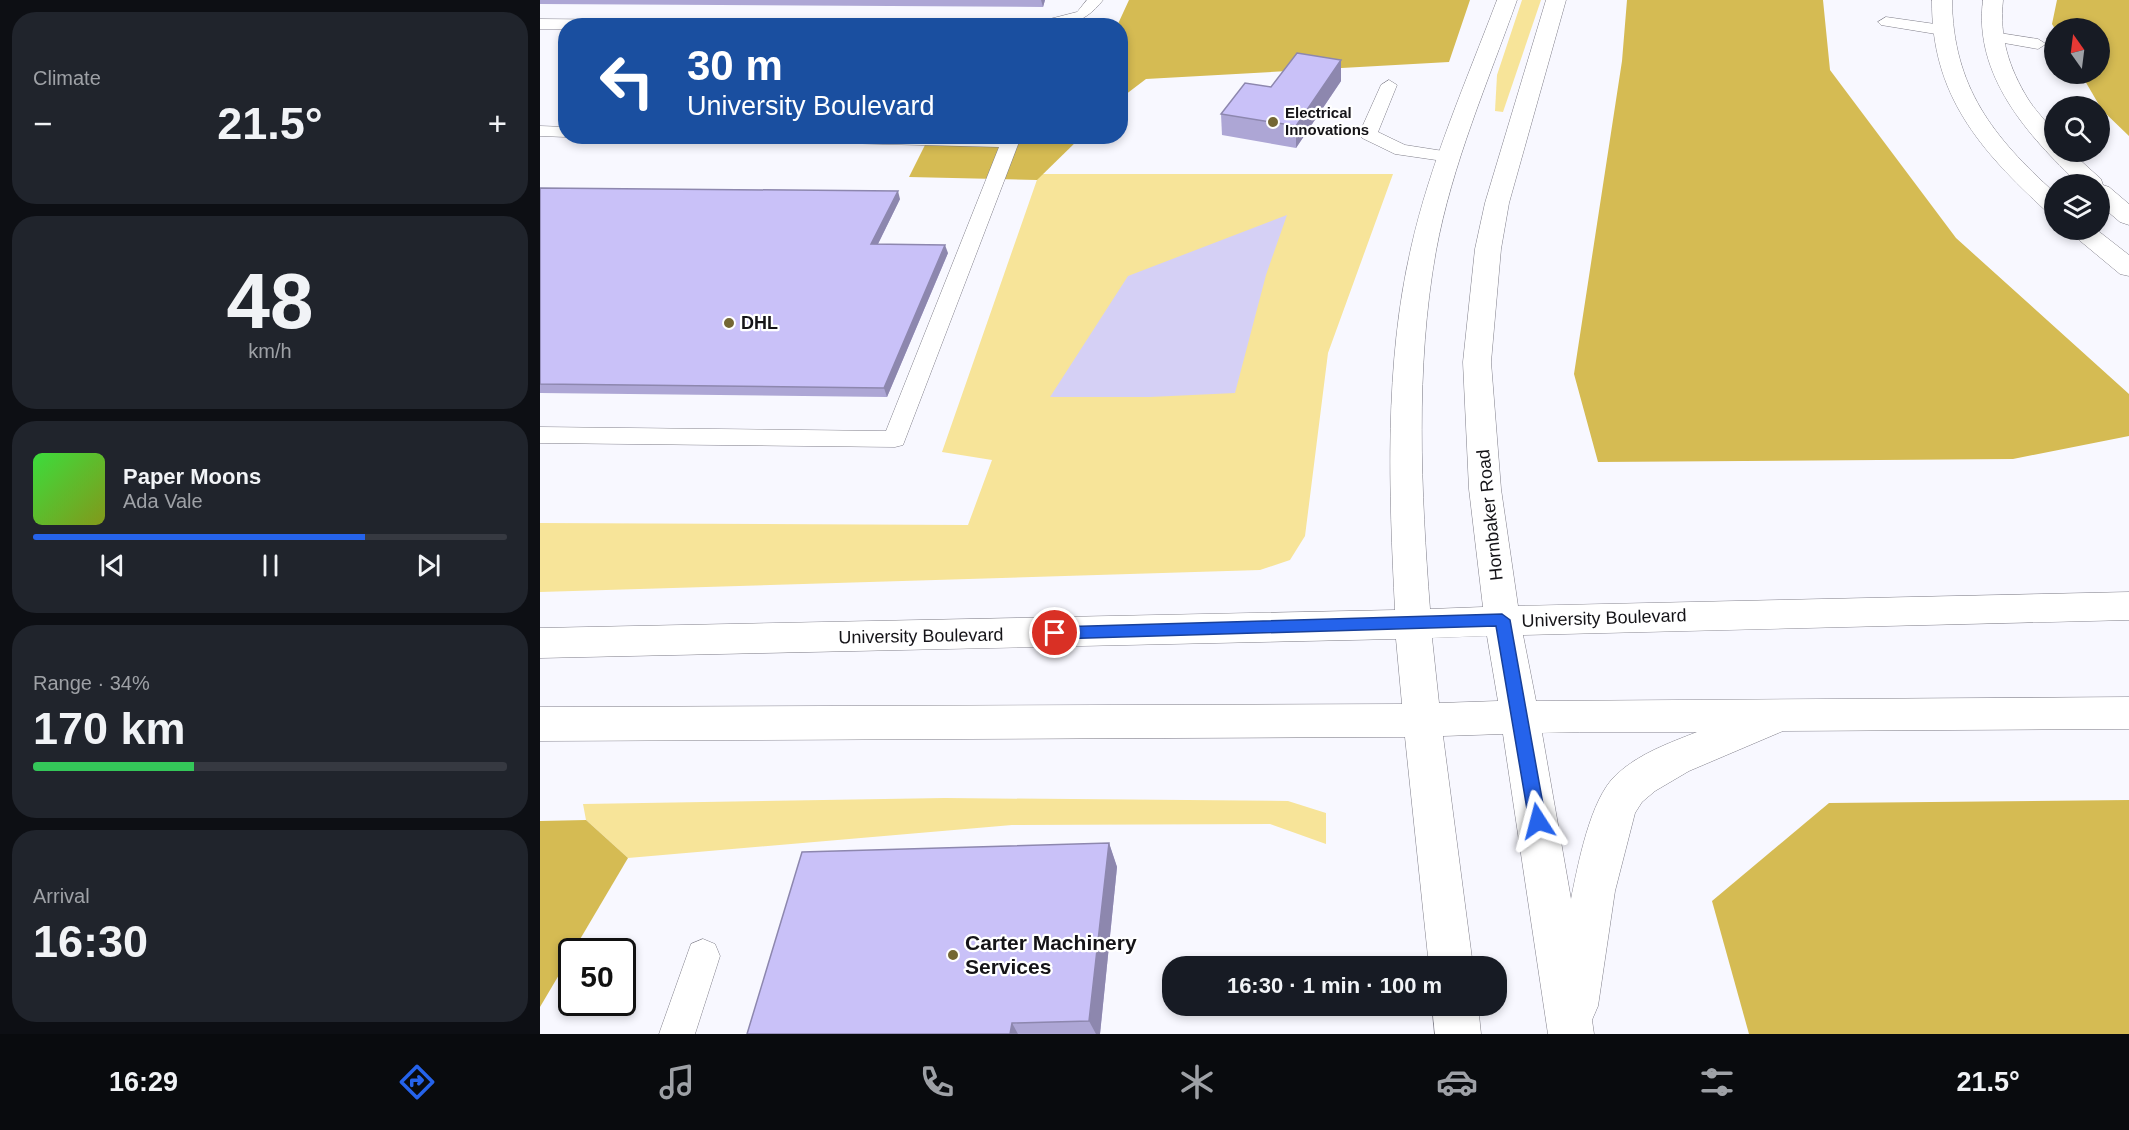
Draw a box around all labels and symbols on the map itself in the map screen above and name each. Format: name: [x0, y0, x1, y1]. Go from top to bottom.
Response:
north arrow: [2044, 18, 2110, 84]
place label: Electrical Innovations: [1285, 104, 1369, 138]
marker: Electrical Innovations: [1266, 115, 1280, 129]
place label: DHL: [741, 313, 778, 333]
marker: DHL: [722, 316, 736, 330]
street label: Hornbaker Road: [1473, 448, 1507, 582]
street label: University Boulevard: [1521, 605, 1687, 631]
pin: [1029, 607, 1080, 658]
street label: University Boulevard: [838, 625, 1004, 647]
position arrow: [1506, 789, 1570, 853]
place label: Carter Machinery Services: [965, 931, 1137, 978]
speed limit sign: 50: [558, 938, 636, 1016]
marker: Carter Machinery Services: [946, 948, 960, 962]

